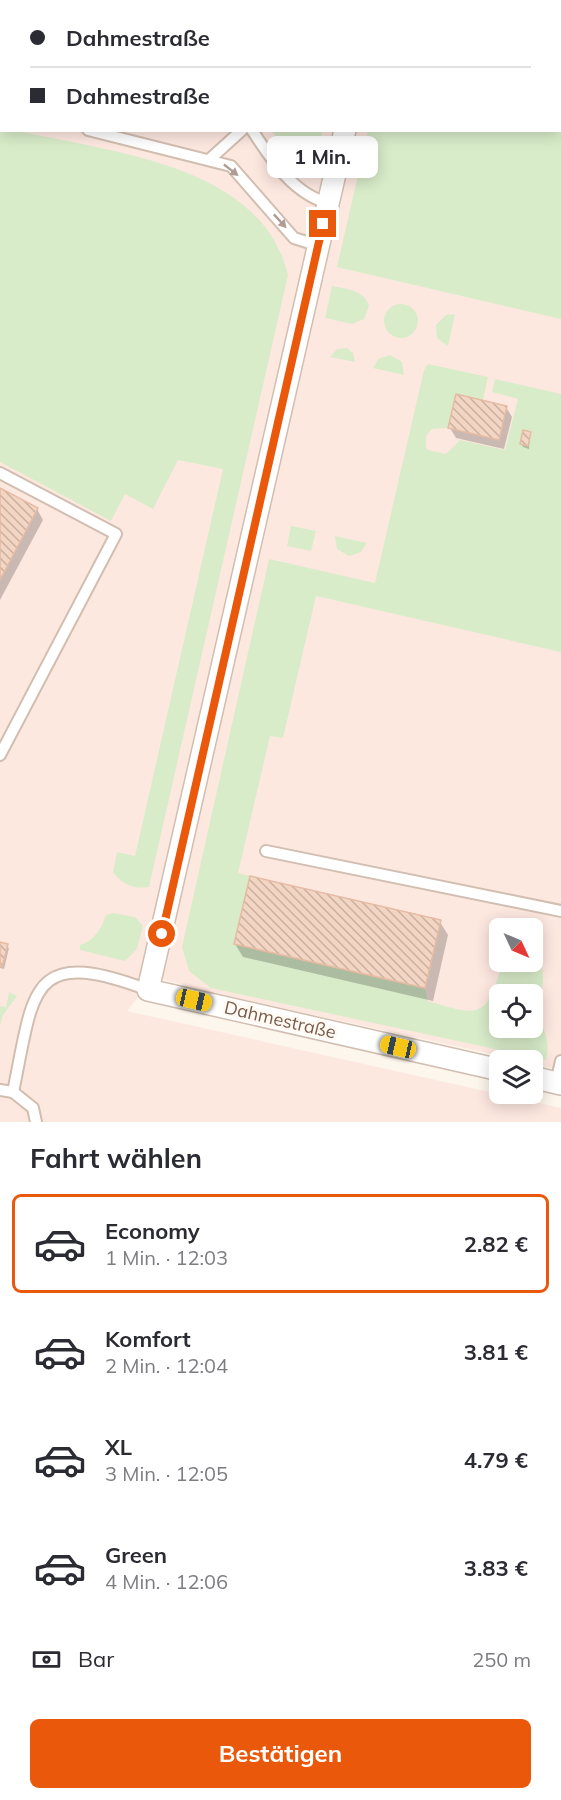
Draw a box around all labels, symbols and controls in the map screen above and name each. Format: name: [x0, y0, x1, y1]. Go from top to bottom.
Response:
text: Dahmestraße: [66, 24, 210, 52]
text: Dahmestraße: [66, 82, 210, 110]
callout: 1 Min.: [268, 137, 378, 179]
text: 1 Min.: [294, 144, 351, 169]
one-way arrow: [223, 164, 239, 176]
route end: [309, 210, 336, 237]
one-way arrow: [273, 213, 287, 228]
north arrow: [489, 918, 543, 972]
map controls: [489, 918, 543, 1104]
route start: [148, 920, 175, 947]
button: locate: [489, 984, 543, 1038]
car: [174, 987, 214, 1013]
street label: Dahmestraße: [222, 995, 338, 1044]
car: [378, 1034, 418, 1060]
button: layers: [489, 1050, 543, 1104]
text: Fahrt wählen: [30, 1141, 202, 1175]
icon: car: [33, 1217, 87, 1271]
text: Economy: [105, 1217, 200, 1245]
text: 2.82 €: [464, 1230, 528, 1258]
text: 1 Min. · 12:03: [105, 1245, 228, 1270]
icon: car: [33, 1325, 87, 1379]
text: Komfort: [105, 1325, 191, 1353]
text: 3.81 €: [464, 1338, 528, 1366]
text: 2 Min. · 12:04: [105, 1353, 228, 1378]
icon: car: [33, 1433, 87, 1487]
text: XL: [105, 1433, 132, 1461]
text: 4.79 €: [464, 1446, 528, 1474]
text: 3 Min. · 12:05: [105, 1461, 228, 1486]
icon: car: [33, 1541, 87, 1595]
text: Green: [105, 1541, 167, 1569]
text: 3.83 €: [464, 1554, 528, 1582]
text: 4 Min. · 12:06: [105, 1569, 228, 1594]
icon: cash: [30, 1643, 63, 1676]
text: Bar: [78, 1645, 114, 1673]
text: 250 m: [472, 1647, 531, 1672]
button: Bestätigen: [30, 1719, 531, 1788]

